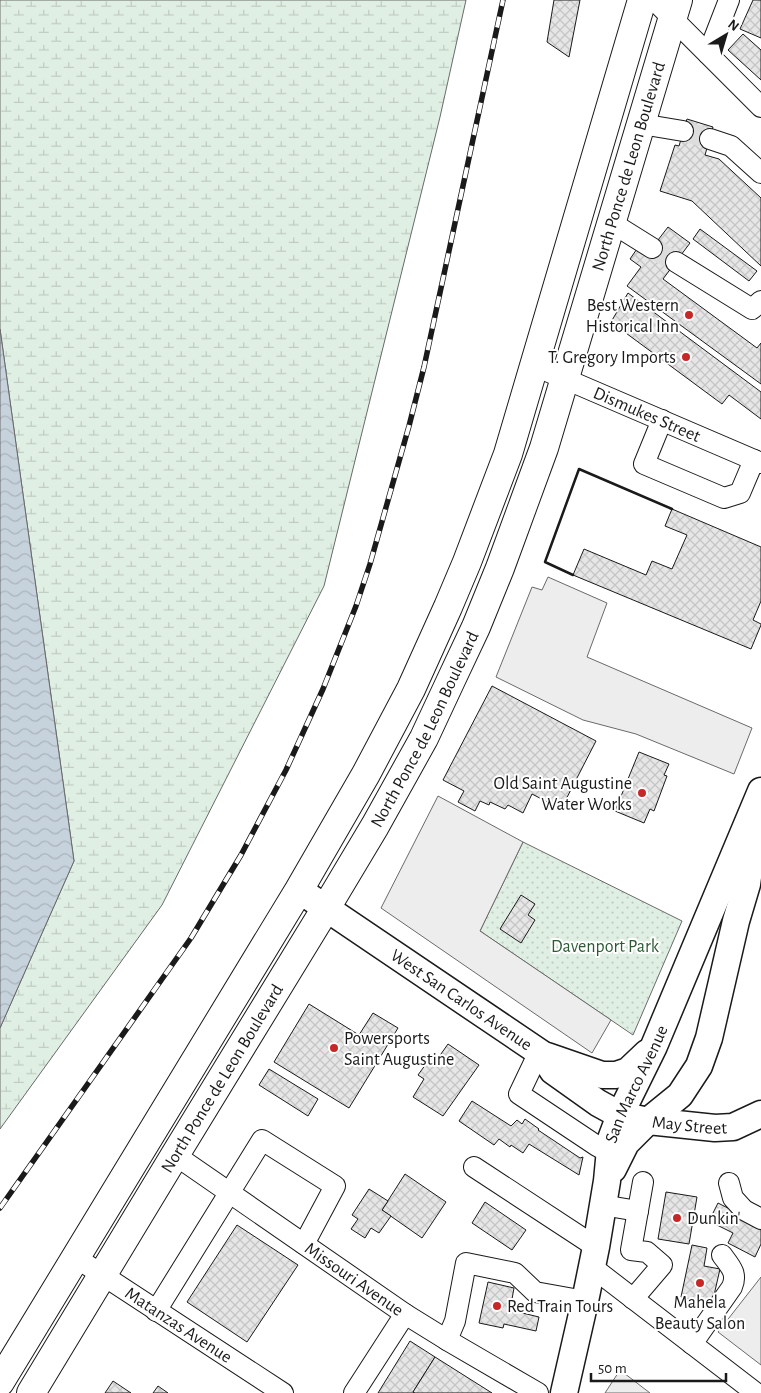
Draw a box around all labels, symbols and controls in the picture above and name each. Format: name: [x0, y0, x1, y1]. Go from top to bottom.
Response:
north arrow: [701, 10, 751, 60]
text: N: [725, 17, 742, 34]
street label: North Ponce de Leon Boulevard: [589, 60, 669, 273]
place label: Best Western Historical Inn: [586, 297, 679, 336]
marker: Best Western Historical Inn: [683, 309, 695, 321]
place label: T. Gregory Imports: [548, 349, 676, 367]
marker: T. Gregory Imports: [680, 351, 692, 363]
street label: Dismukes Street: [591, 384, 703, 446]
street label: North Ponce de Leon Boulevard: [368, 629, 483, 831]
place label: Old Saint Augustine Water Works: [494, 775, 632, 814]
marker: Old Saint Augustine Water Works: [636, 787, 648, 799]
park label: Davenport Park: [551, 938, 660, 956]
street label: West San Carlos Avenue: [387, 946, 535, 1054]
street label: North Ponce de Leon Boulevard: [158, 981, 287, 1176]
street label: San Marco Avenue: [602, 1023, 672, 1146]
place label: Powersports Saint Augustine: [344, 1030, 454, 1069]
marker: Powersports Saint Augustine: [328, 1042, 340, 1054]
street label: May Street: [651, 1113, 728, 1138]
place label: Dunkin': [687, 1210, 741, 1228]
marker: Dunkin': [671, 1212, 683, 1224]
street label: Missouri Avenue: [301, 1240, 406, 1320]
marker: Mahela Beauty Salon: [694, 1277, 706, 1289]
street label: Matanzas Avenue: [122, 1284, 235, 1367]
place label: Mahela Beauty Salon: [655, 1294, 745, 1333]
place label: Red Train Tours: [507, 1298, 613, 1316]
marker: Red Train Tours: [491, 1300, 503, 1312]
scale bar: [591, 1350, 726, 1382]
text: 50 m: [598, 1361, 627, 1376]

